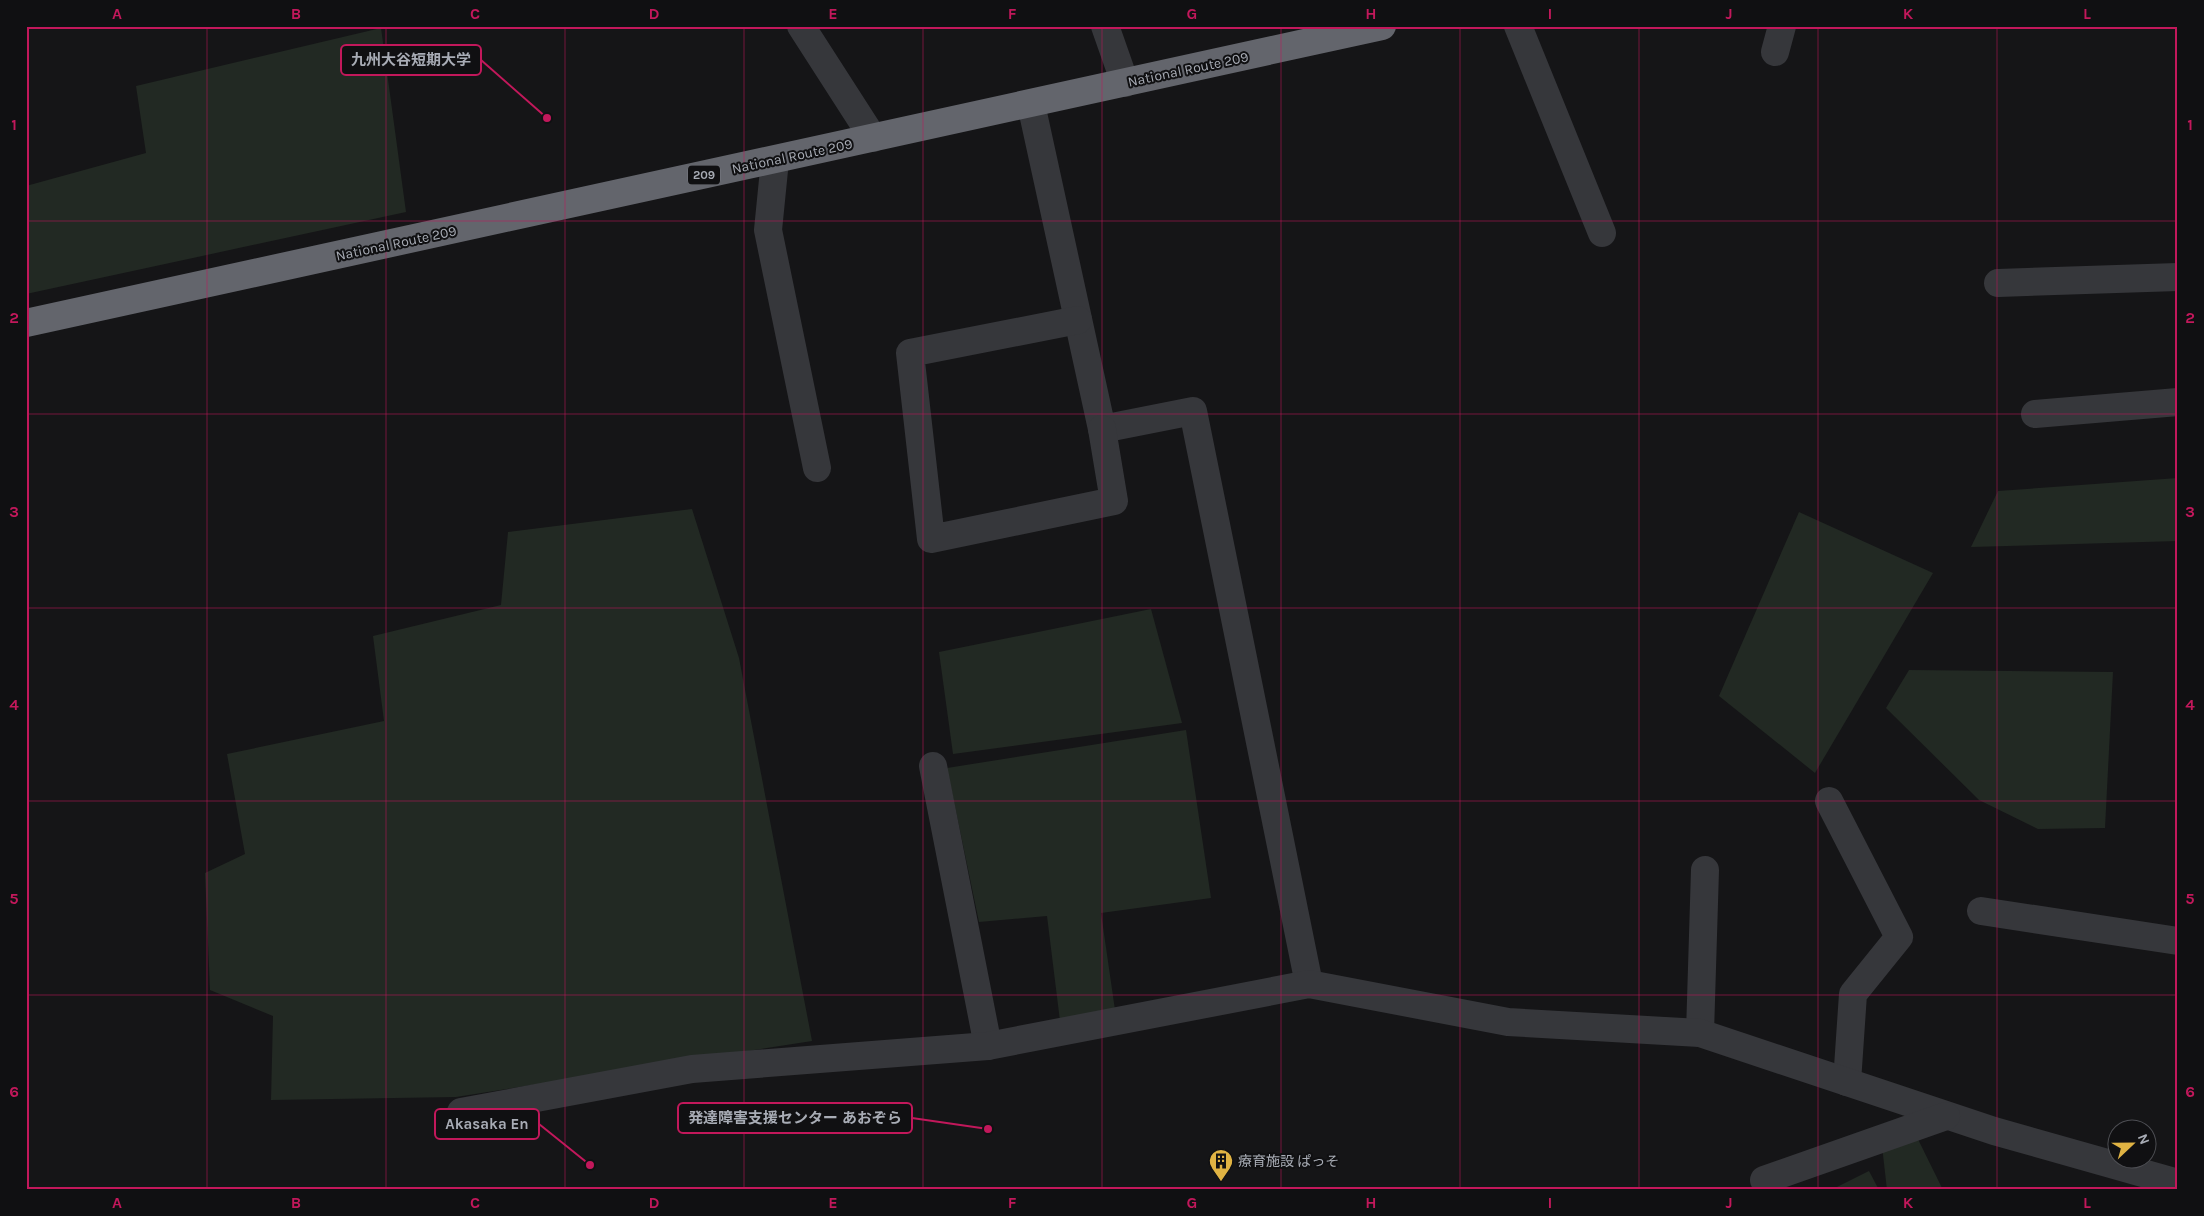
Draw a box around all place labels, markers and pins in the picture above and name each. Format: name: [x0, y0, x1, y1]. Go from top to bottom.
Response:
callout: 九州大谷短期大学: [341, 45, 481, 75]
callout: 発達障害支援センター あおぞら: [678, 1103, 912, 1133]
callout: Akasaka En: [435, 1109, 539, 1139]
building icon: 療育施設 ぱっそ: [1208, 1148, 1234, 1182]
place label: 療育施設 ぱっそ: [1238, 1153, 1339, 1170]

